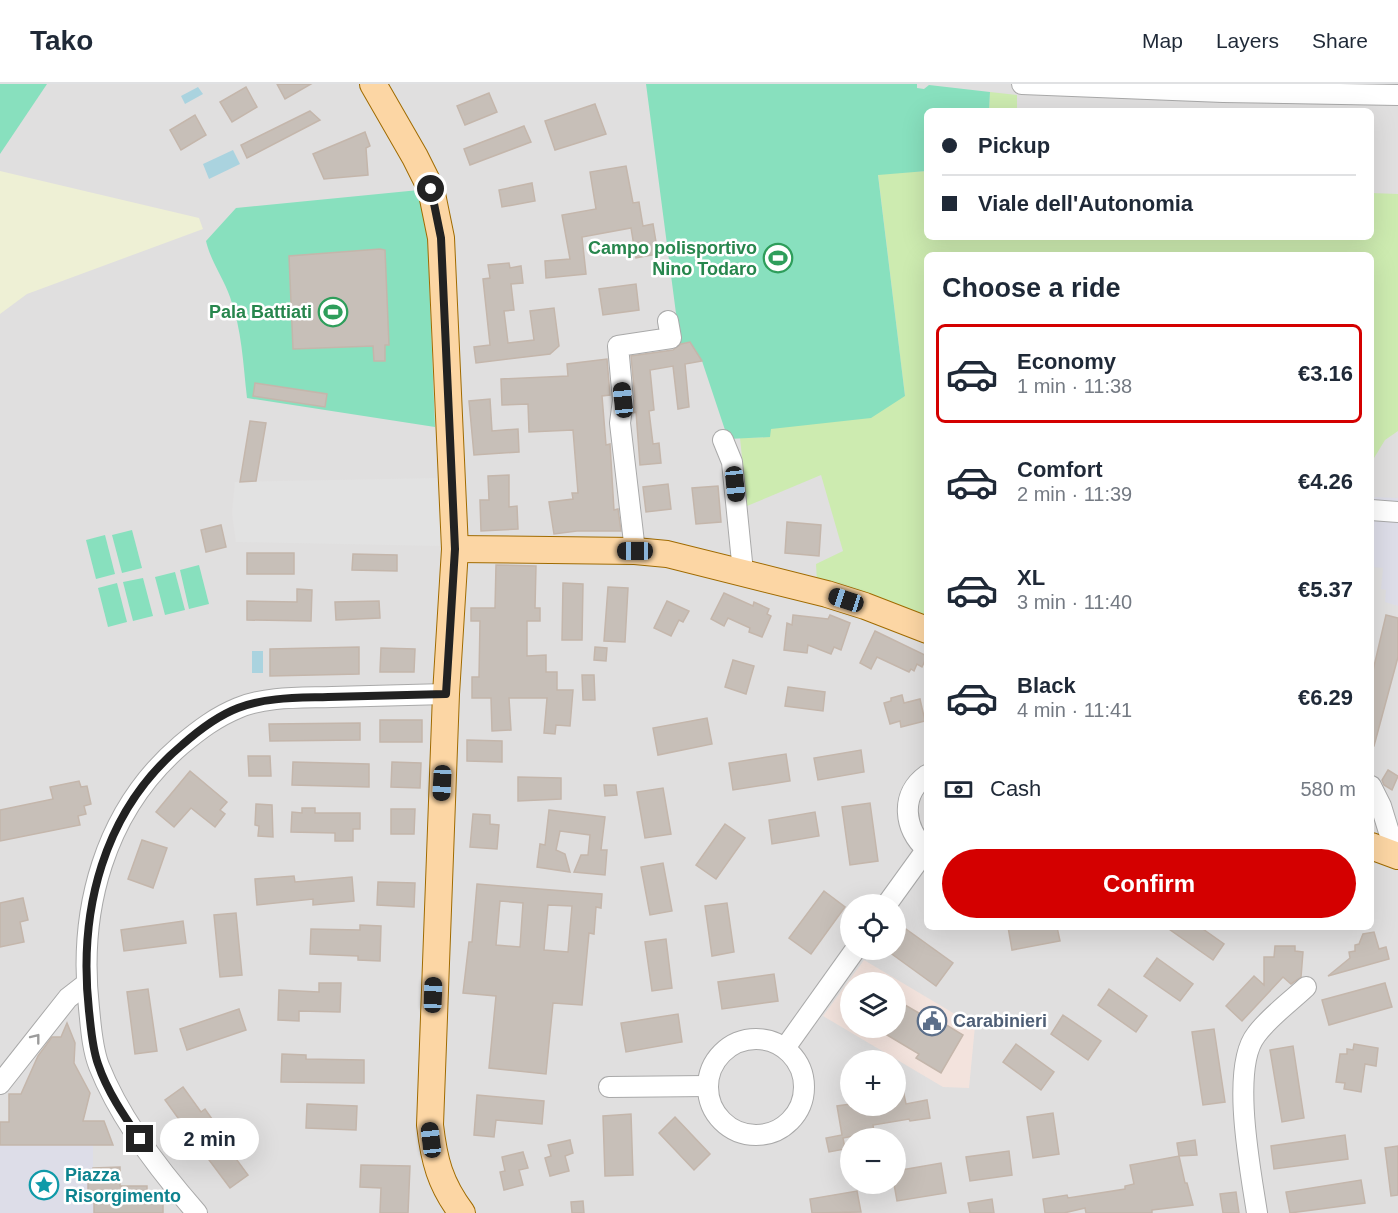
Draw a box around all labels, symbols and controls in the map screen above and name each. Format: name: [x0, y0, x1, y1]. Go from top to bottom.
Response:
text: Tako: [30, 25, 93, 56]
text: Map: [1142, 29, 1183, 52]
text: Layers: [1216, 29, 1279, 52]
text: Share: [1312, 29, 1368, 52]
text: Pickup: [978, 133, 1050, 158]
route start: [417, 175, 444, 202]
text: Viale dell'Autonomia: [978, 191, 1193, 216]
place label: Campo polisportivo Nino Todaro: [588, 238, 757, 279]
sports icon: Campo polisportivo Nino Todaro: [762, 242, 794, 274]
text: Choose a ride: [942, 273, 1121, 303]
sports icon: Pala Battiati: [317, 296, 349, 328]
place label: Pala Battiati: [209, 302, 312, 322]
icon: car: [945, 347, 999, 401]
text: Economy: [1017, 349, 1116, 374]
text: €3.16: [1298, 361, 1353, 386]
text: 1 min · 11:38: [1017, 375, 1132, 397]
car: [612, 381, 634, 419]
icon: car: [945, 455, 999, 509]
text: Comfort: [1017, 457, 1103, 482]
car: [724, 465, 746, 503]
text: €4.26: [1298, 469, 1353, 494]
text: 2 min · 11:39: [1017, 483, 1132, 505]
car: [617, 542, 653, 560]
icon: car: [945, 563, 999, 617]
text: XL: [1017, 565, 1045, 590]
text: €5.37: [1298, 577, 1353, 602]
car: [826, 586, 866, 614]
text: 3 min · 11:40: [1017, 591, 1132, 613]
icon: car: [945, 671, 999, 725]
text: Black: [1017, 673, 1076, 698]
text: €6.29: [1298, 685, 1353, 710]
text: 4 min · 11:41: [1017, 699, 1132, 721]
car: [432, 765, 452, 801]
icon: cash: [942, 773, 975, 806]
text: Cash: [990, 776, 1041, 801]
text: 580 m: [1300, 778, 1356, 800]
button: Confirm: [942, 849, 1356, 918]
map controls: [840, 894, 906, 1194]
button: locate: [840, 894, 906, 960]
button: layers: [840, 972, 906, 1038]
car: [423, 977, 443, 1013]
public building icon: Carabinieri: [916, 1005, 948, 1037]
place label: Carabinieri: [953, 1011, 1047, 1031]
one-way arrow: [29, 1034, 40, 1045]
button: +: [840, 1050, 906, 1116]
callout: 2 min: [161, 1118, 260, 1160]
car: [420, 1121, 442, 1159]
route end: [126, 1125, 153, 1152]
text: 2 min: [183, 1128, 236, 1150]
button: −: [840, 1128, 906, 1194]
place label: Piazza Risorgimento: [65, 1165, 181, 1206]
place icon: Piazza Risorgimento: [28, 1169, 60, 1201]

